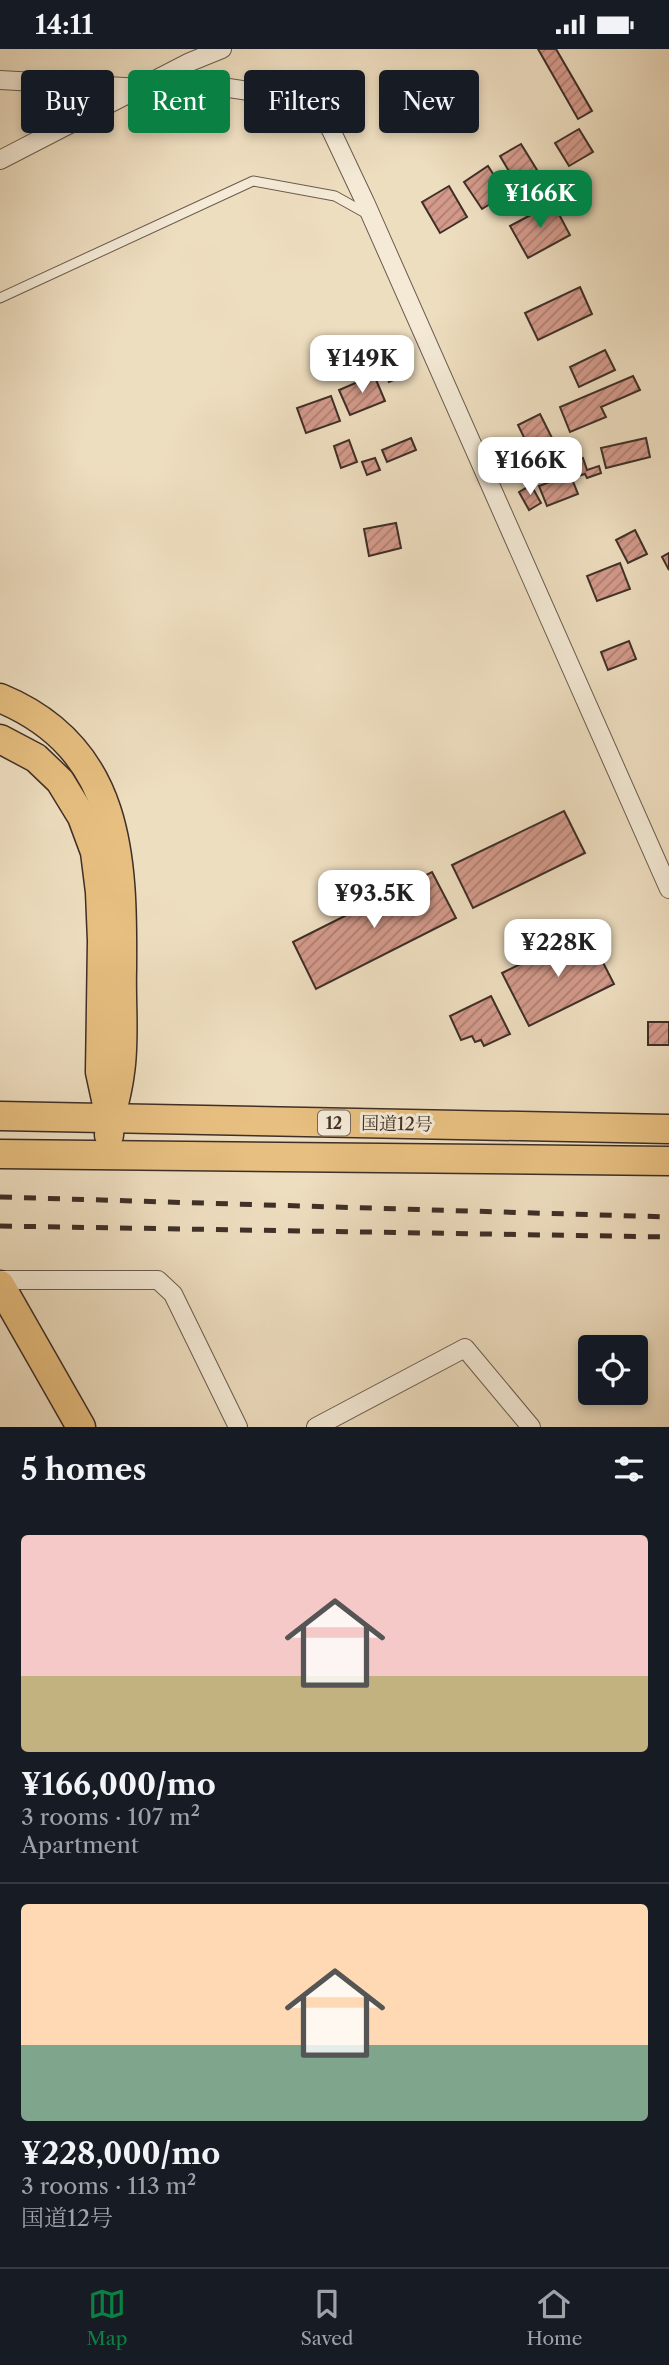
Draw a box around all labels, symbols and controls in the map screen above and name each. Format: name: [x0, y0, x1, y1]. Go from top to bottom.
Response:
text: 14:11: [35, 9, 93, 41]
chip: Buy: [21, 70, 114, 133]
chip: Rent: [128, 70, 230, 133]
chip: Filters: [244, 70, 365, 133]
chip: New: [379, 70, 479, 133]
pin: ¥166K: [491, 171, 589, 230]
text: ¥166K: [504, 179, 576, 207]
pin: ¥149K: [313, 335, 411, 395]
text: ¥149K: [326, 344, 398, 372]
pin: ¥166K: [481, 437, 579, 497]
text: ¥166K: [494, 446, 566, 474]
pin: ¥93.5K: [317, 871, 431, 930]
text: ¥93.5K: [334, 879, 414, 907]
pin: ¥228K: [509, 919, 607, 979]
text: ¥228K: [520, 928, 596, 956]
road number: 12: [318, 1111, 350, 1135]
street label: 国道12号: [361, 1112, 433, 1136]
map controls: [578, 1335, 648, 1405]
button: locate: [578, 1335, 648, 1405]
icon: filters: [610, 1450, 648, 1488]
text: 5 homes: [21, 1451, 146, 1488]
icon: home: [272, 1580, 398, 1706]
text: ¥166,000/mo: [21, 1766, 216, 1803]
text: 3 rooms · 107 m²: [21, 1803, 200, 1831]
text: Apartment: [21, 1831, 139, 1859]
icon: home: [272, 1950, 398, 2076]
text: ¥228,000/mo: [21, 2135, 220, 2172]
text: 3 rooms · 113 m²: [21, 2172, 197, 2200]
text: 国道12号: [21, 2204, 113, 2232]
tab: Map: [87, 2285, 127, 2350]
tab: Saved: [301, 2285, 353, 2350]
tab: Home: [527, 2285, 582, 2350]

